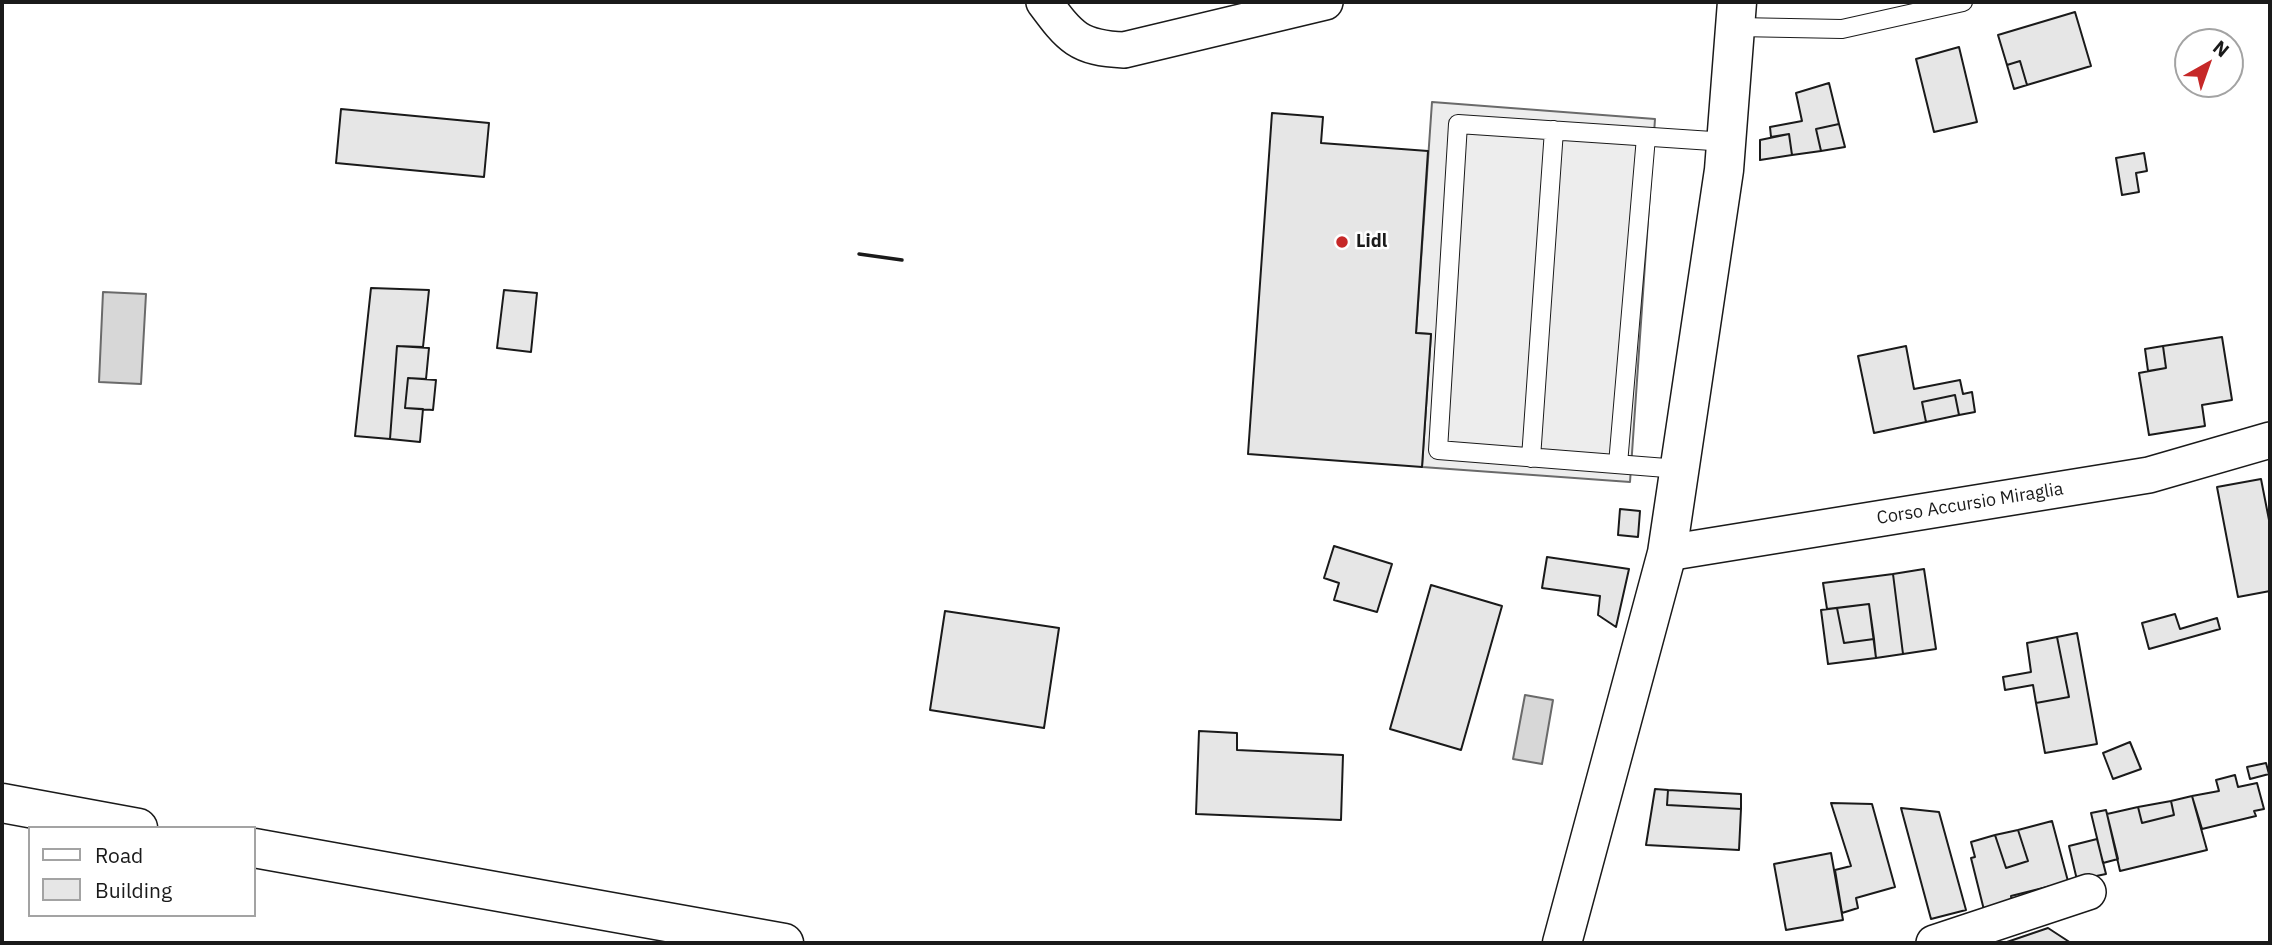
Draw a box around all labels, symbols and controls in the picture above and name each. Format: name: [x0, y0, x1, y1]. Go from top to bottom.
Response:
north arrow: [2174, 28, 2244, 98]
text: N: [2208, 35, 2234, 62]
place label: Lidl: [1356, 231, 1387, 253]
marker: Lidl: [1334, 234, 1350, 250]
street label: Corso Accursio Miraglia: [1875, 479, 2065, 529]
legend: [28, 826, 256, 917]
text: Road: [95, 841, 143, 869]
text: Building: [95, 876, 172, 904]

